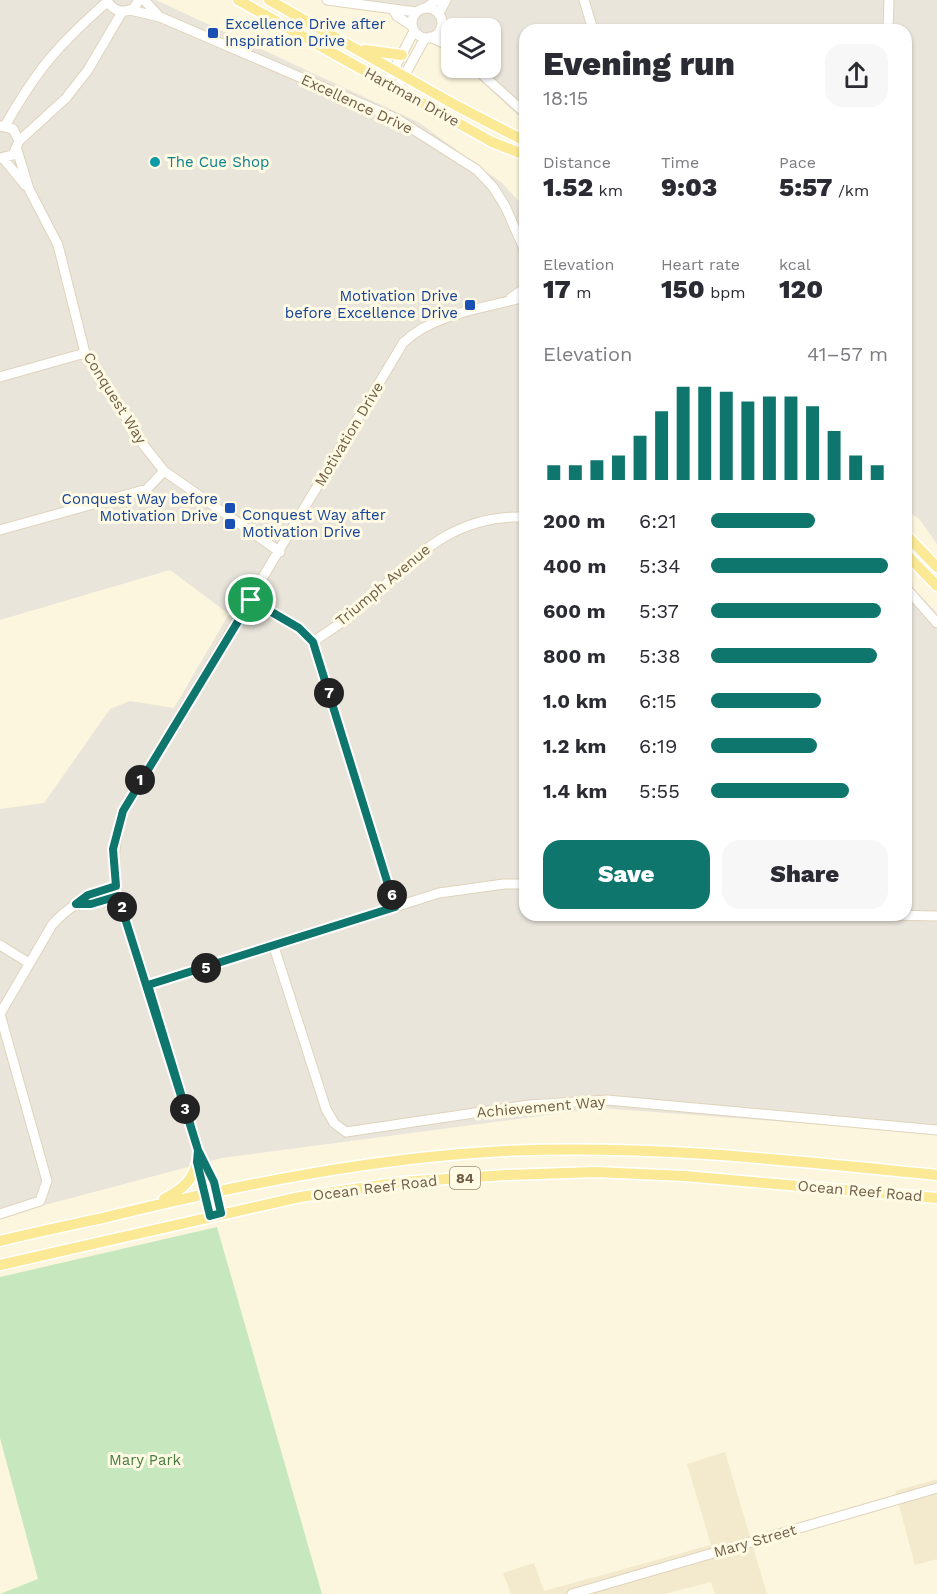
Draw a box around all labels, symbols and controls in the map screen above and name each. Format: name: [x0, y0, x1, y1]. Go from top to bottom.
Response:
place label: Excellence Drive after Inspiration Drive: [225, 15, 386, 50]
map controls: [441, 18, 501, 78]
button: layers: [441, 18, 501, 78]
marker: Excellence Drive after Inspiration Drive: [206, 26, 220, 40]
text: Evening run: [543, 44, 735, 83]
button: share: [825, 44, 888, 107]
street label: Hartman Drive: [361, 63, 463, 131]
street label: Excellence Drive: [298, 70, 416, 138]
text: 18:15: [543, 86, 588, 110]
place label: The Cue Shop: [167, 153, 269, 171]
text: Distance: [543, 153, 611, 172]
text: Time: [661, 153, 699, 172]
text: Pace: [779, 153, 816, 172]
marker: The Cue Shop: [148, 155, 162, 169]
text: 1.52: [543, 172, 593, 202]
text: 9:03: [661, 172, 717, 202]
text: 5:57: [779, 172, 832, 202]
text: km: [593, 181, 623, 200]
text: /km: [832, 181, 869, 200]
text: Elevation: [543, 255, 614, 274]
text: Heart rate: [661, 255, 740, 274]
text: kcal: [779, 255, 811, 274]
text: 17: [543, 274, 571, 304]
text: 150: [661, 274, 705, 304]
text: 120: [779, 274, 823, 304]
text: m: [571, 283, 592, 302]
text: bpm: [705, 283, 745, 302]
place label: Motivation Drive before Excellence Drive: [285, 287, 458, 322]
marker: Motivation Drive before Excellence Drive: [463, 298, 477, 312]
text: Elevation: [543, 342, 632, 366]
text: 41–57 m: [807, 342, 888, 366]
street label: Conquest Way: [80, 349, 150, 447]
street label: Motivation Drive: [311, 379, 387, 489]
place label: Conquest Way before Motivation Drive: [62, 490, 218, 525]
marker: Conquest Way before Motivation Drive: [223, 501, 237, 515]
place label: Conquest Way after Motivation Drive: [242, 506, 386, 541]
text: 200 m: [543, 509, 605, 533]
text: 6:21: [639, 509, 677, 533]
marker: Conquest Way after Motivation Drive: [223, 517, 237, 531]
street label: Triumph Avenue: [332, 540, 434, 630]
text: 400 m: [543, 554, 606, 578]
text: 5:34: [639, 554, 680, 578]
pin: [225, 574, 276, 625]
icon: arrive: [234, 583, 267, 616]
text: 600 m: [543, 599, 606, 623]
text: 5:37: [639, 599, 679, 623]
text: 800 m: [543, 644, 606, 668]
text: 5:38: [639, 644, 681, 668]
pin: 7: [314, 678, 344, 708]
text: 7: [324, 683, 334, 702]
text: 1.0 km: [543, 689, 607, 713]
text: 6:15: [639, 689, 677, 713]
text: 1.2 km: [543, 734, 606, 758]
text: 6:19: [639, 734, 677, 758]
pin: 1: [125, 765, 155, 795]
text: 1: [137, 770, 143, 789]
text: 1.4 km: [543, 779, 607, 803]
text: 5:55: [639, 779, 680, 803]
button: Save: [543, 840, 710, 909]
button: Share: [722, 840, 888, 909]
pin: 6: [377, 880, 407, 910]
text: 6: [387, 885, 397, 904]
pin: 2: [107, 892, 137, 922]
text: 2: [117, 897, 127, 916]
pin: 5: [191, 953, 221, 983]
text: 5: [201, 958, 211, 977]
street label: Achievement Way: [476, 1092, 606, 1122]
pin: 3: [170, 1094, 200, 1124]
text: 3: [180, 1099, 190, 1118]
road number: 84: [450, 1167, 480, 1189]
street label: Ocean Reef Road: [312, 1171, 438, 1205]
street label: Ocean Reef Road: [797, 1177, 923, 1205]
park label: Mary Park: [109, 1451, 182, 1469]
street label: Mary Street: [712, 1520, 799, 1561]

